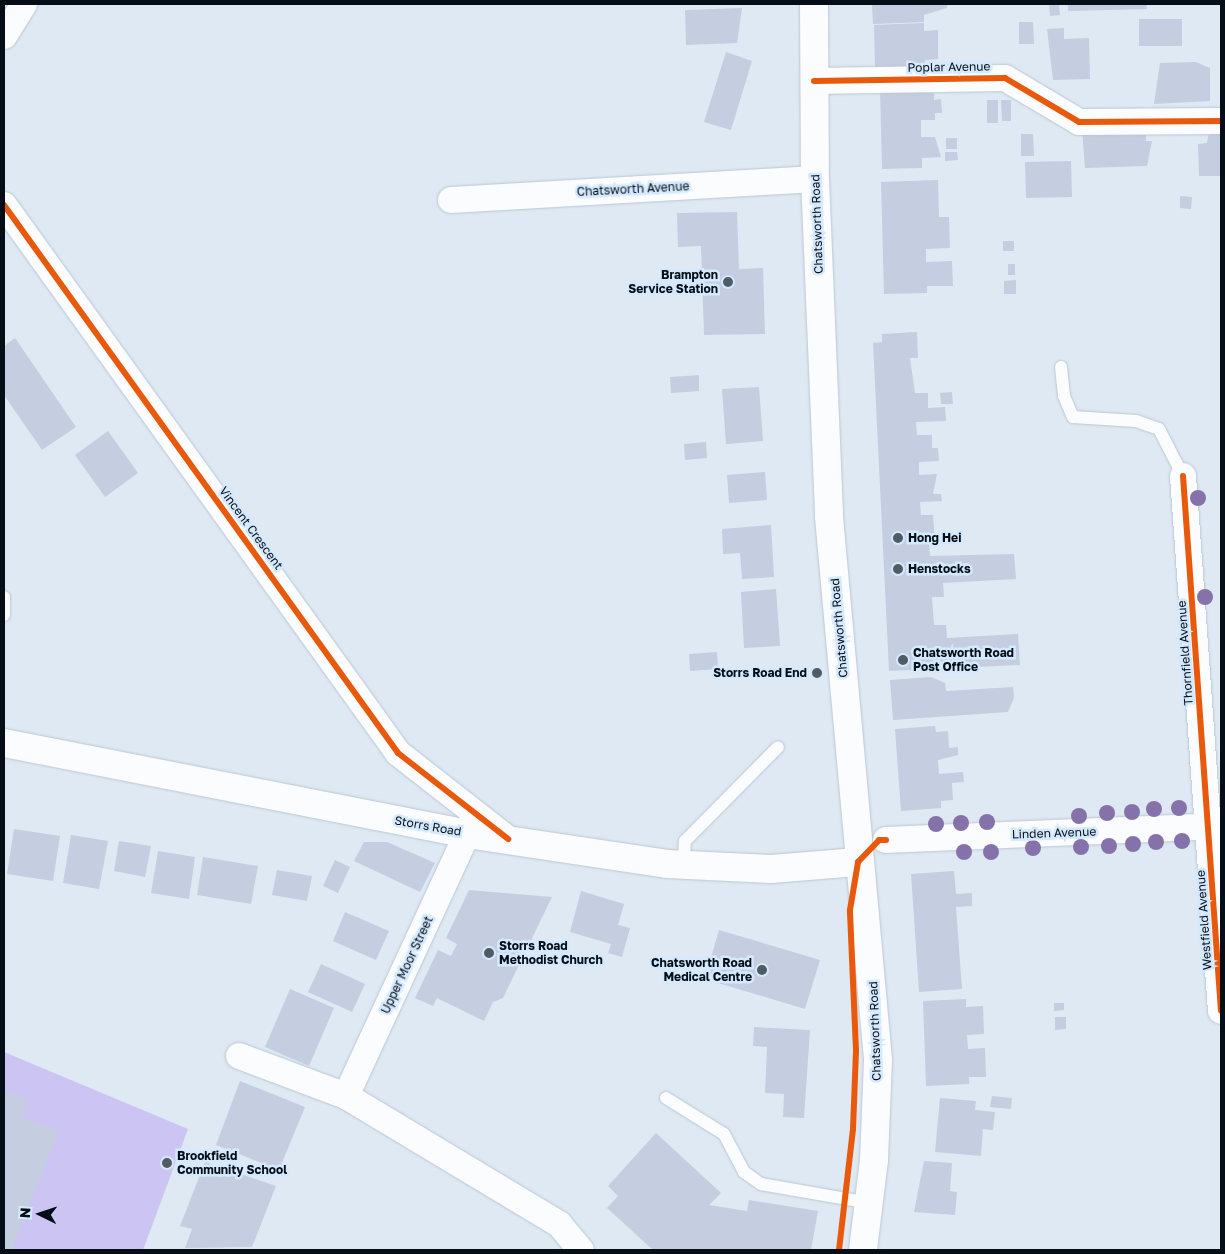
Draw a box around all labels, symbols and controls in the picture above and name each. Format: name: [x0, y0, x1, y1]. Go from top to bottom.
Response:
street label: Poplar Avenue: [907, 59, 991, 75]
street label: Chatsworth Road: [808, 174, 826, 274]
street label: Chatsworth Avenue: [576, 179, 690, 199]
place label: Brampton Service Station: [628, 268, 718, 296]
marker: Brampton Service Station: [722, 276, 734, 288]
street label: Vincent Crescent: [216, 484, 286, 572]
place label: Hong Hei: [908, 531, 961, 545]
marker: Hong Hei: [892, 532, 904, 544]
place label: Henstocks: [908, 562, 971, 576]
marker: Henstocks: [892, 563, 904, 575]
street label: Chatsworth Road: [827, 578, 851, 678]
street label: Thornfield Avenue: [1174, 600, 1196, 706]
place label: Chatsworth Road Post Office: [913, 646, 1014, 674]
marker: Chatsworth Road Post Office: [897, 654, 909, 666]
place label: Storrs Road End: [713, 666, 807, 680]
marker: Storrs Road End: [811, 667, 823, 679]
street label: Storrs Road: [393, 813, 463, 839]
street label: Linden Avenue: [1012, 824, 1096, 842]
street label: Westfield Avenue: [1193, 870, 1215, 970]
street label: Upper Moor Street: [378, 914, 436, 1016]
place label: Storrs Road Methodist Church: [499, 939, 603, 967]
marker: Storrs Road Methodist Church: [483, 947, 495, 959]
place label: Chatsworth Road Medical Centre: [651, 956, 752, 984]
marker: Chatsworth Road Medical Centre: [756, 964, 768, 976]
street label: Chatsworth Road: [866, 981, 884, 1081]
place label: Brookfield Community School: [177, 1149, 287, 1177]
marker: Brookfield Community School: [161, 1157, 173, 1169]
north arrow: [15, 1189, 65, 1239]
text: N: [16, 1207, 33, 1219]

